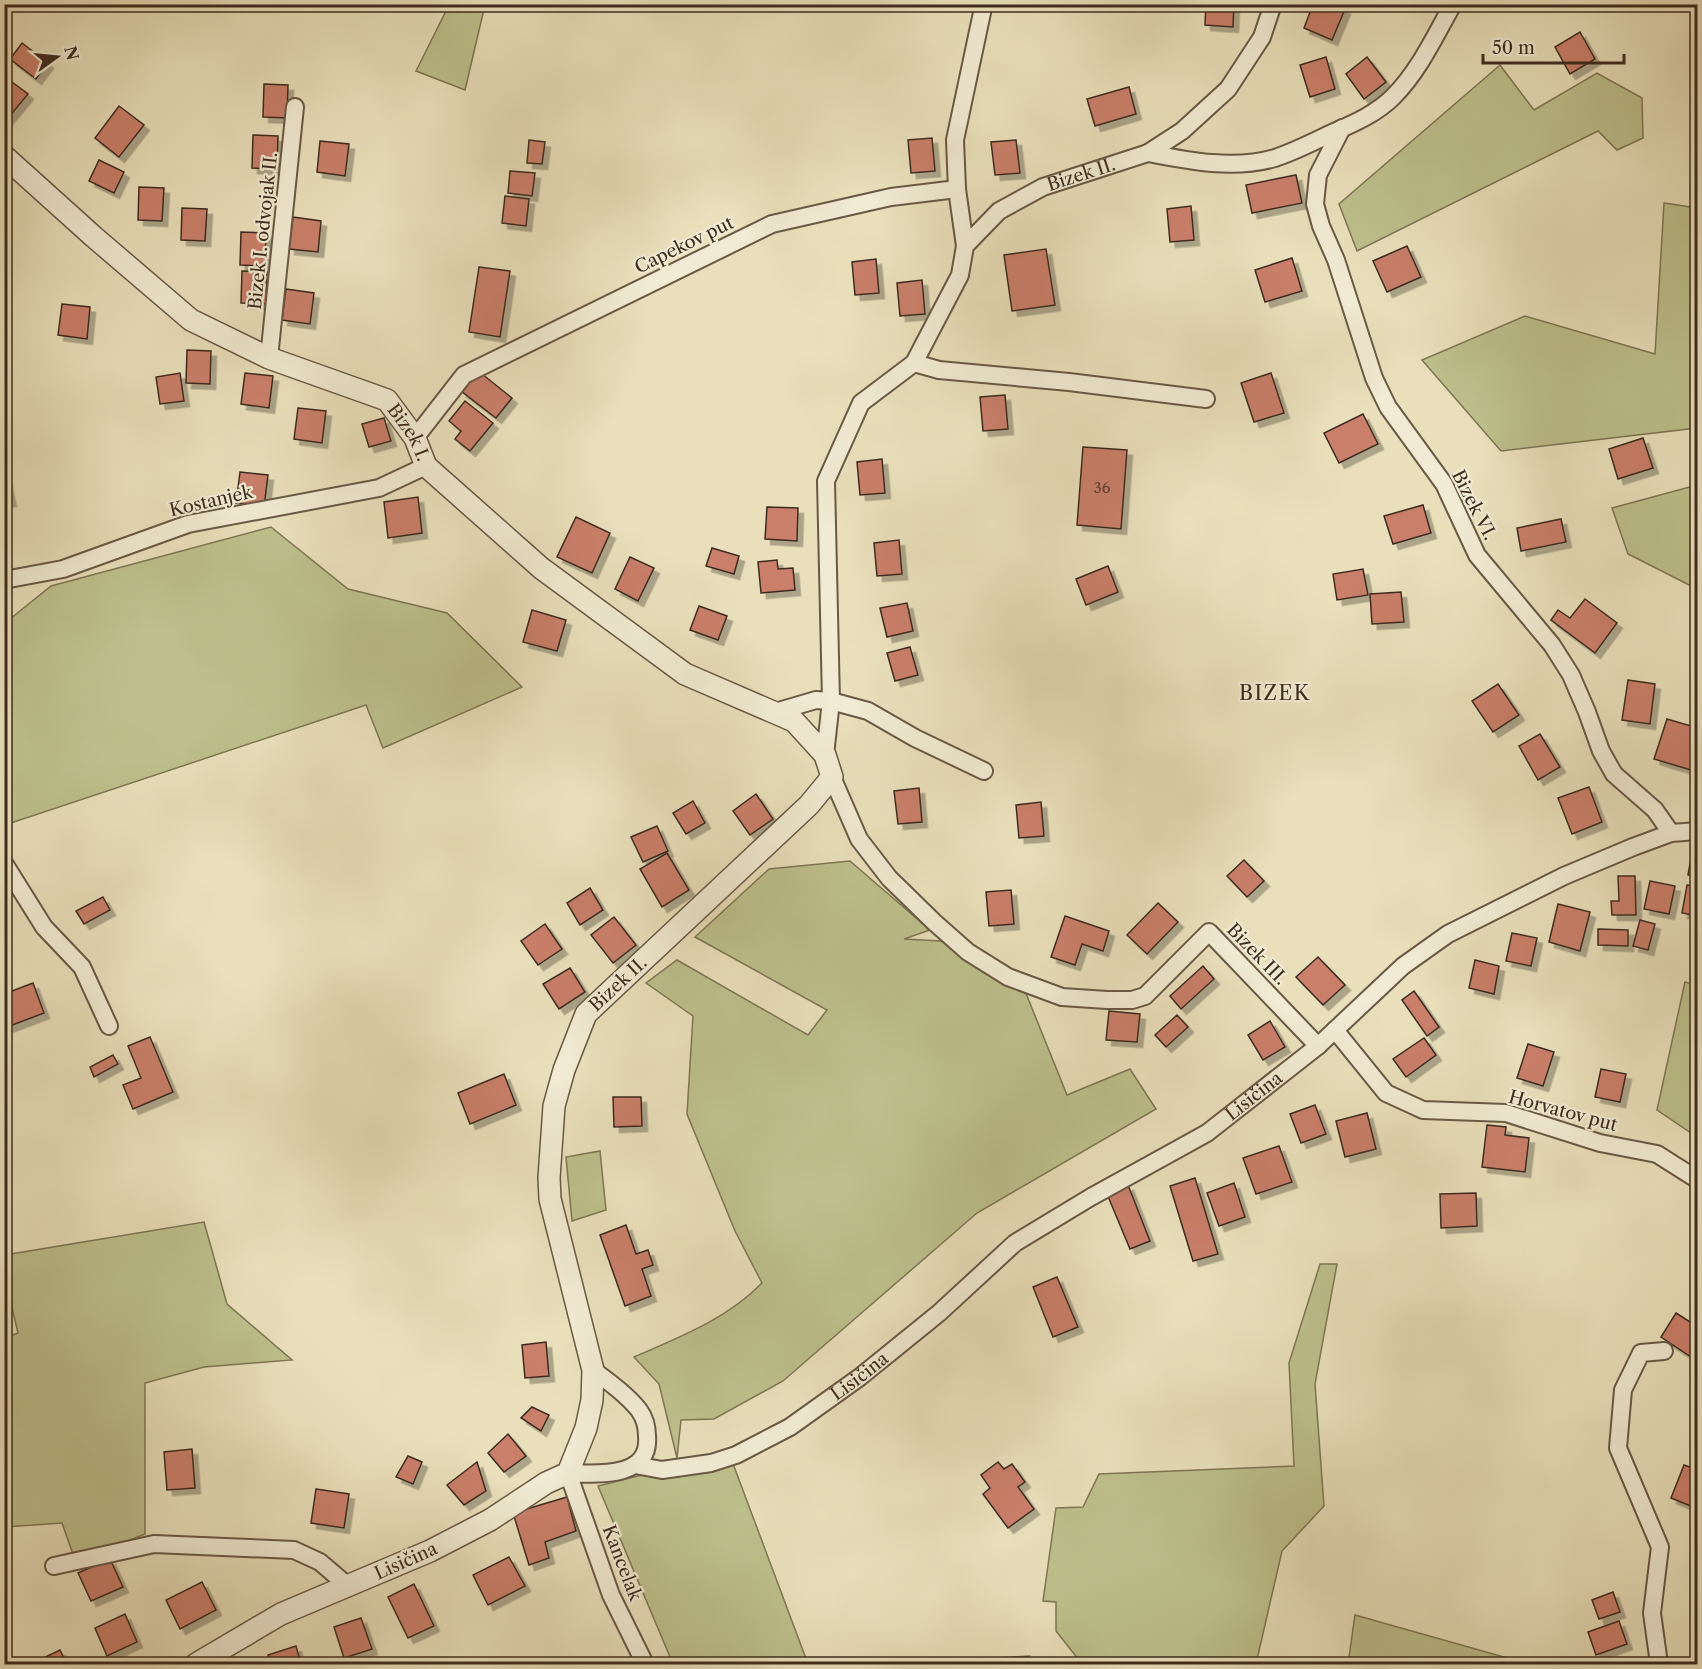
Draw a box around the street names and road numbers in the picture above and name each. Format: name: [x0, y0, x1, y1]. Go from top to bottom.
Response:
street label: Bizek I. odvojak II.: [244, 151, 282, 311]
street label: Bizek II.: [1044, 153, 1118, 196]
street label: Capekov put: [631, 211, 738, 278]
street label: Bizek I.: [383, 399, 434, 464]
street label: Bizek VI.: [1447, 466, 1501, 544]
street label: Kostanjek: [167, 480, 256, 521]
street label: Bizek III.: [1222, 919, 1292, 989]
street label: Bizek II.: [585, 952, 651, 1016]
street label: Lisičina: [1221, 1067, 1287, 1125]
street label: Horvatov put: [1506, 1086, 1620, 1136]
street label: Lisičina: [827, 1347, 893, 1405]
street label: Kancelak: [597, 1522, 647, 1606]
street label: Lisičina: [371, 1537, 441, 1585]

